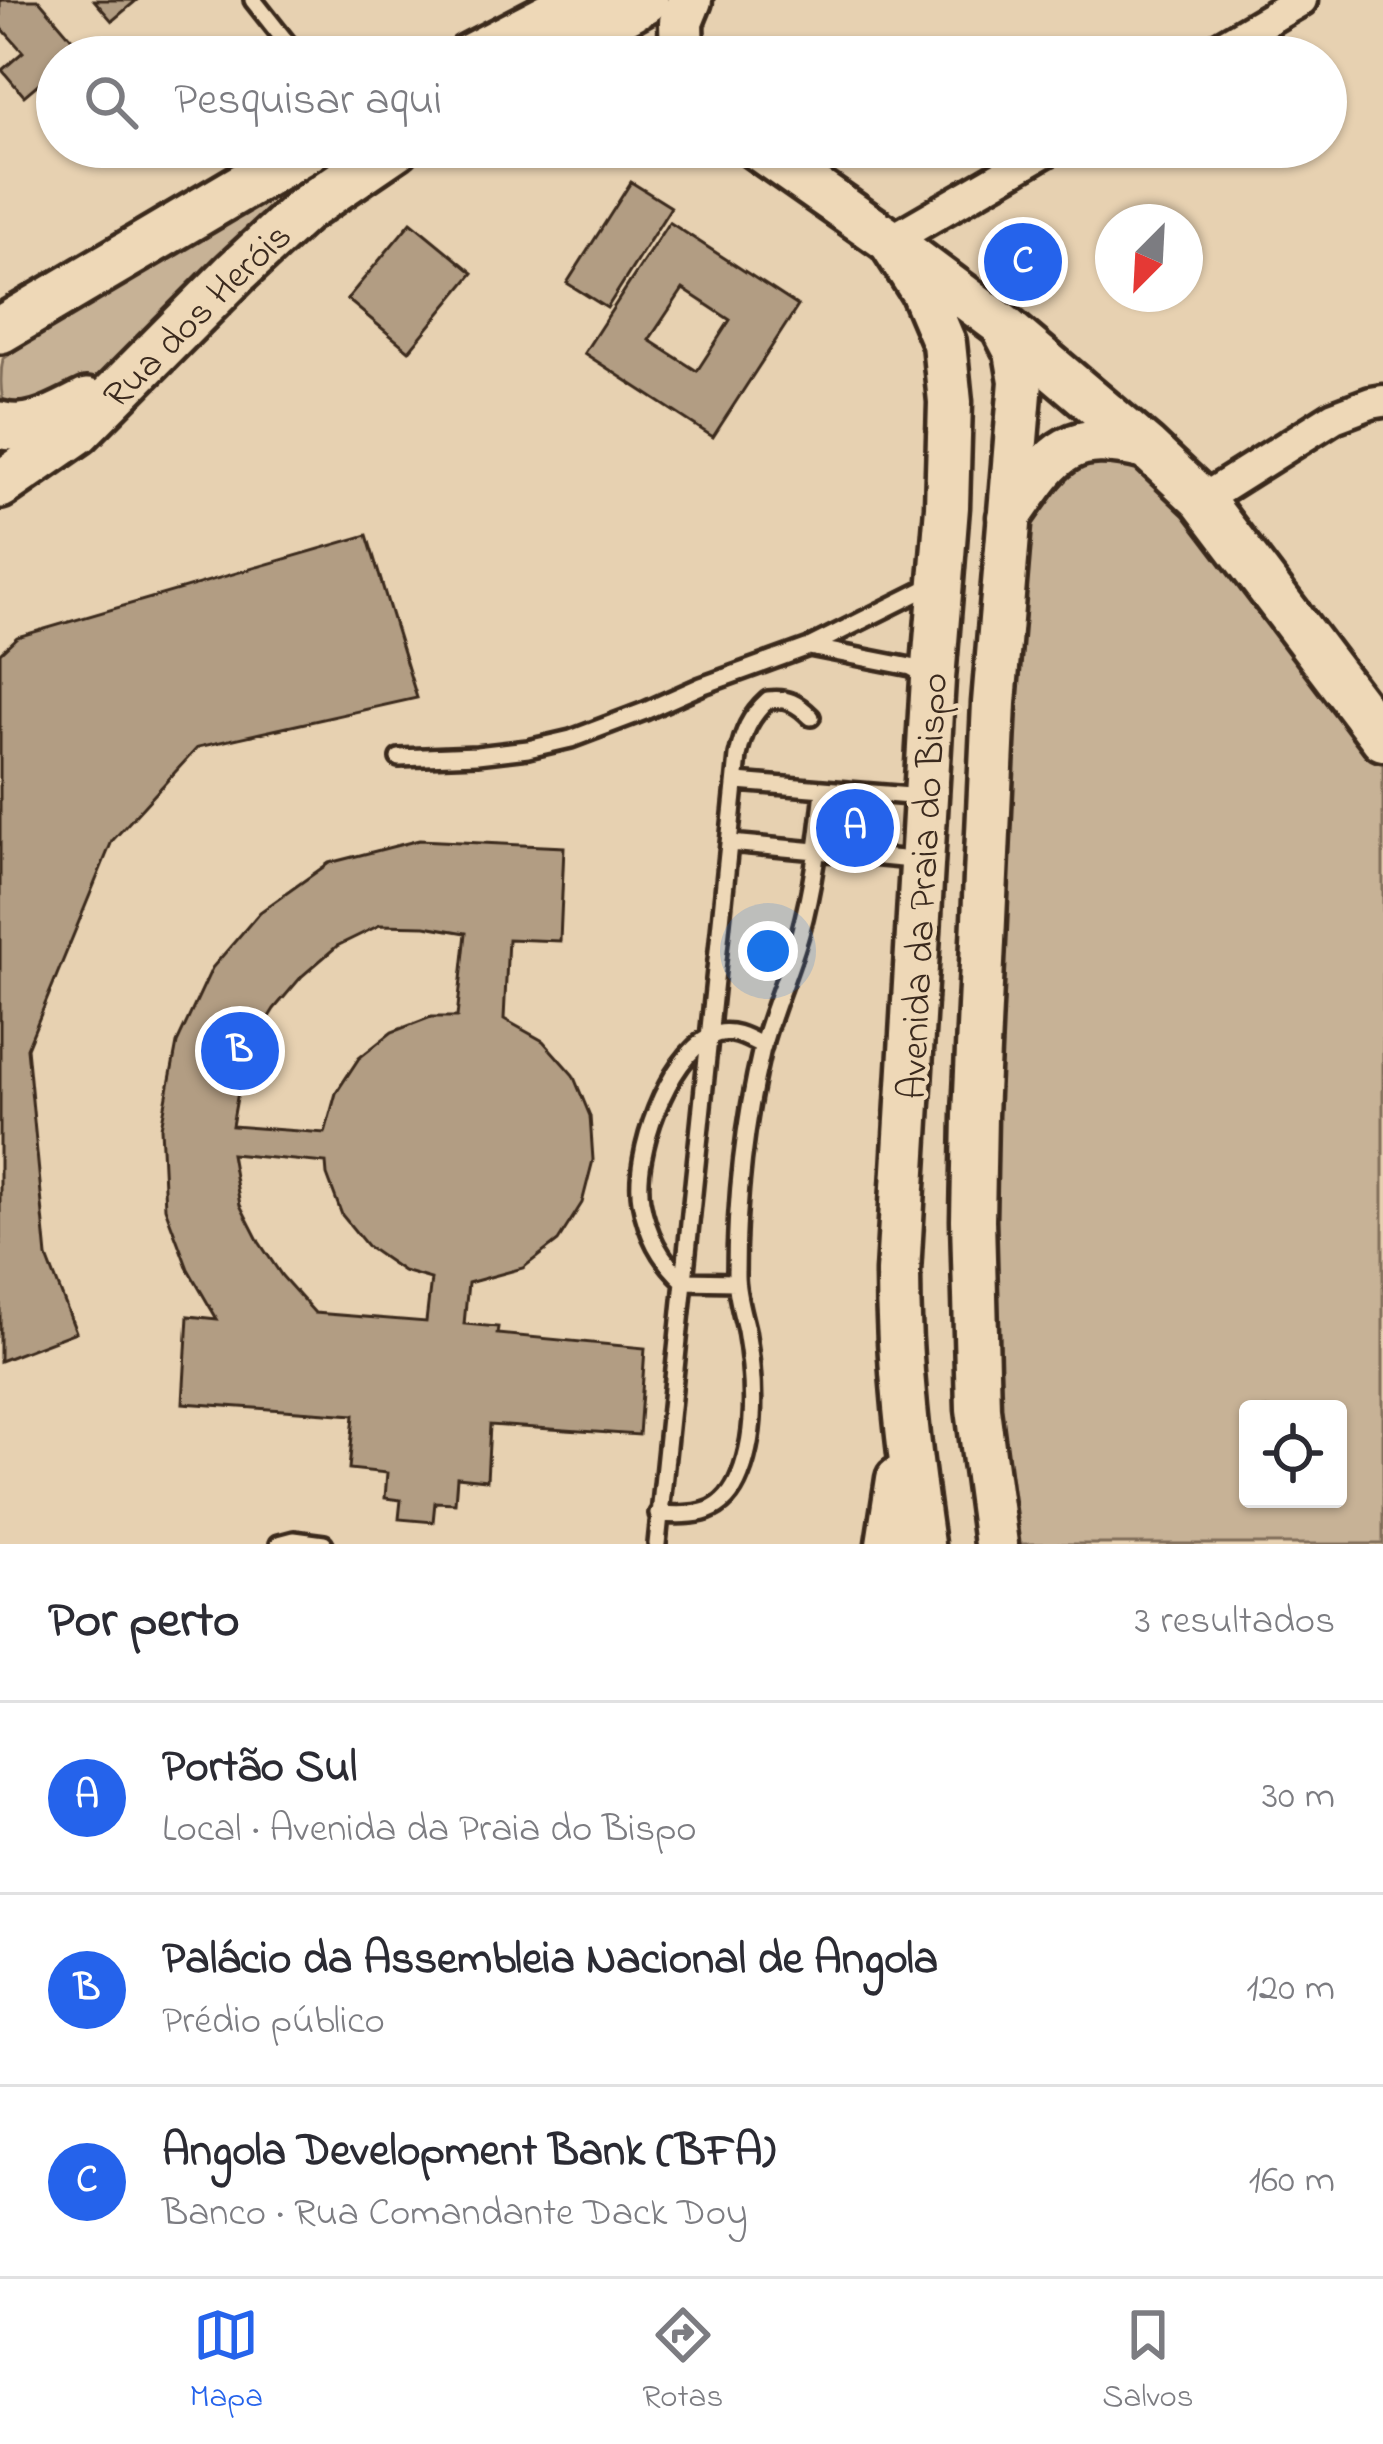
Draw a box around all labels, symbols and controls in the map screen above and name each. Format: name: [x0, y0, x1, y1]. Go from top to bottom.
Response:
search box: [36, 36, 1347, 168]
icon: search: [78, 69, 144, 135]
text: Pesquisar aqui: [174, 69, 442, 135]
north arrow: [1095, 204, 1203, 312]
street label: Rua dos Heróis: [91, 210, 306, 424]
pin: C: [984, 217, 1062, 307]
street label: Avenida da Praia do Bispo: [886, 671, 965, 1101]
pin: A: [816, 783, 894, 873]
your location: [738, 921, 798, 981]
pin: B: [201, 1006, 279, 1096]
map controls: [1239, 1400, 1347, 1508]
button: locate: [1239, 1400, 1347, 1508]
text: Por perto: [48, 1585, 240, 1660]
text: 3 resultados: [1135, 1594, 1335, 1651]
text: Portão Sul: [162, 1736, 357, 1802]
text: A: [75, 1769, 99, 1826]
text: 30 m: [1262, 1769, 1335, 1826]
text: Local · Avenida da Praia do Bispo: [162, 1802, 697, 1859]
text: Palácio da Assembleia Nacional de Angola: [162, 1928, 938, 1994]
text: B: [74, 1961, 100, 2018]
text: 120 m: [1246, 1961, 1335, 2018]
text: Prédio público: [162, 1994, 385, 2051]
text: Angola Development Bank (BFA): [162, 2120, 776, 2186]
text: C: [76, 2153, 98, 2210]
text: 160 m: [1249, 2153, 1335, 2210]
text: Banco · Rua Comandante Dack Doy: [162, 2186, 748, 2243]
tab: Mapa: [190, 2302, 263, 2422]
tab: Rotas: [642, 2302, 723, 2422]
tab: Salvos: [1102, 2302, 1194, 2422]

